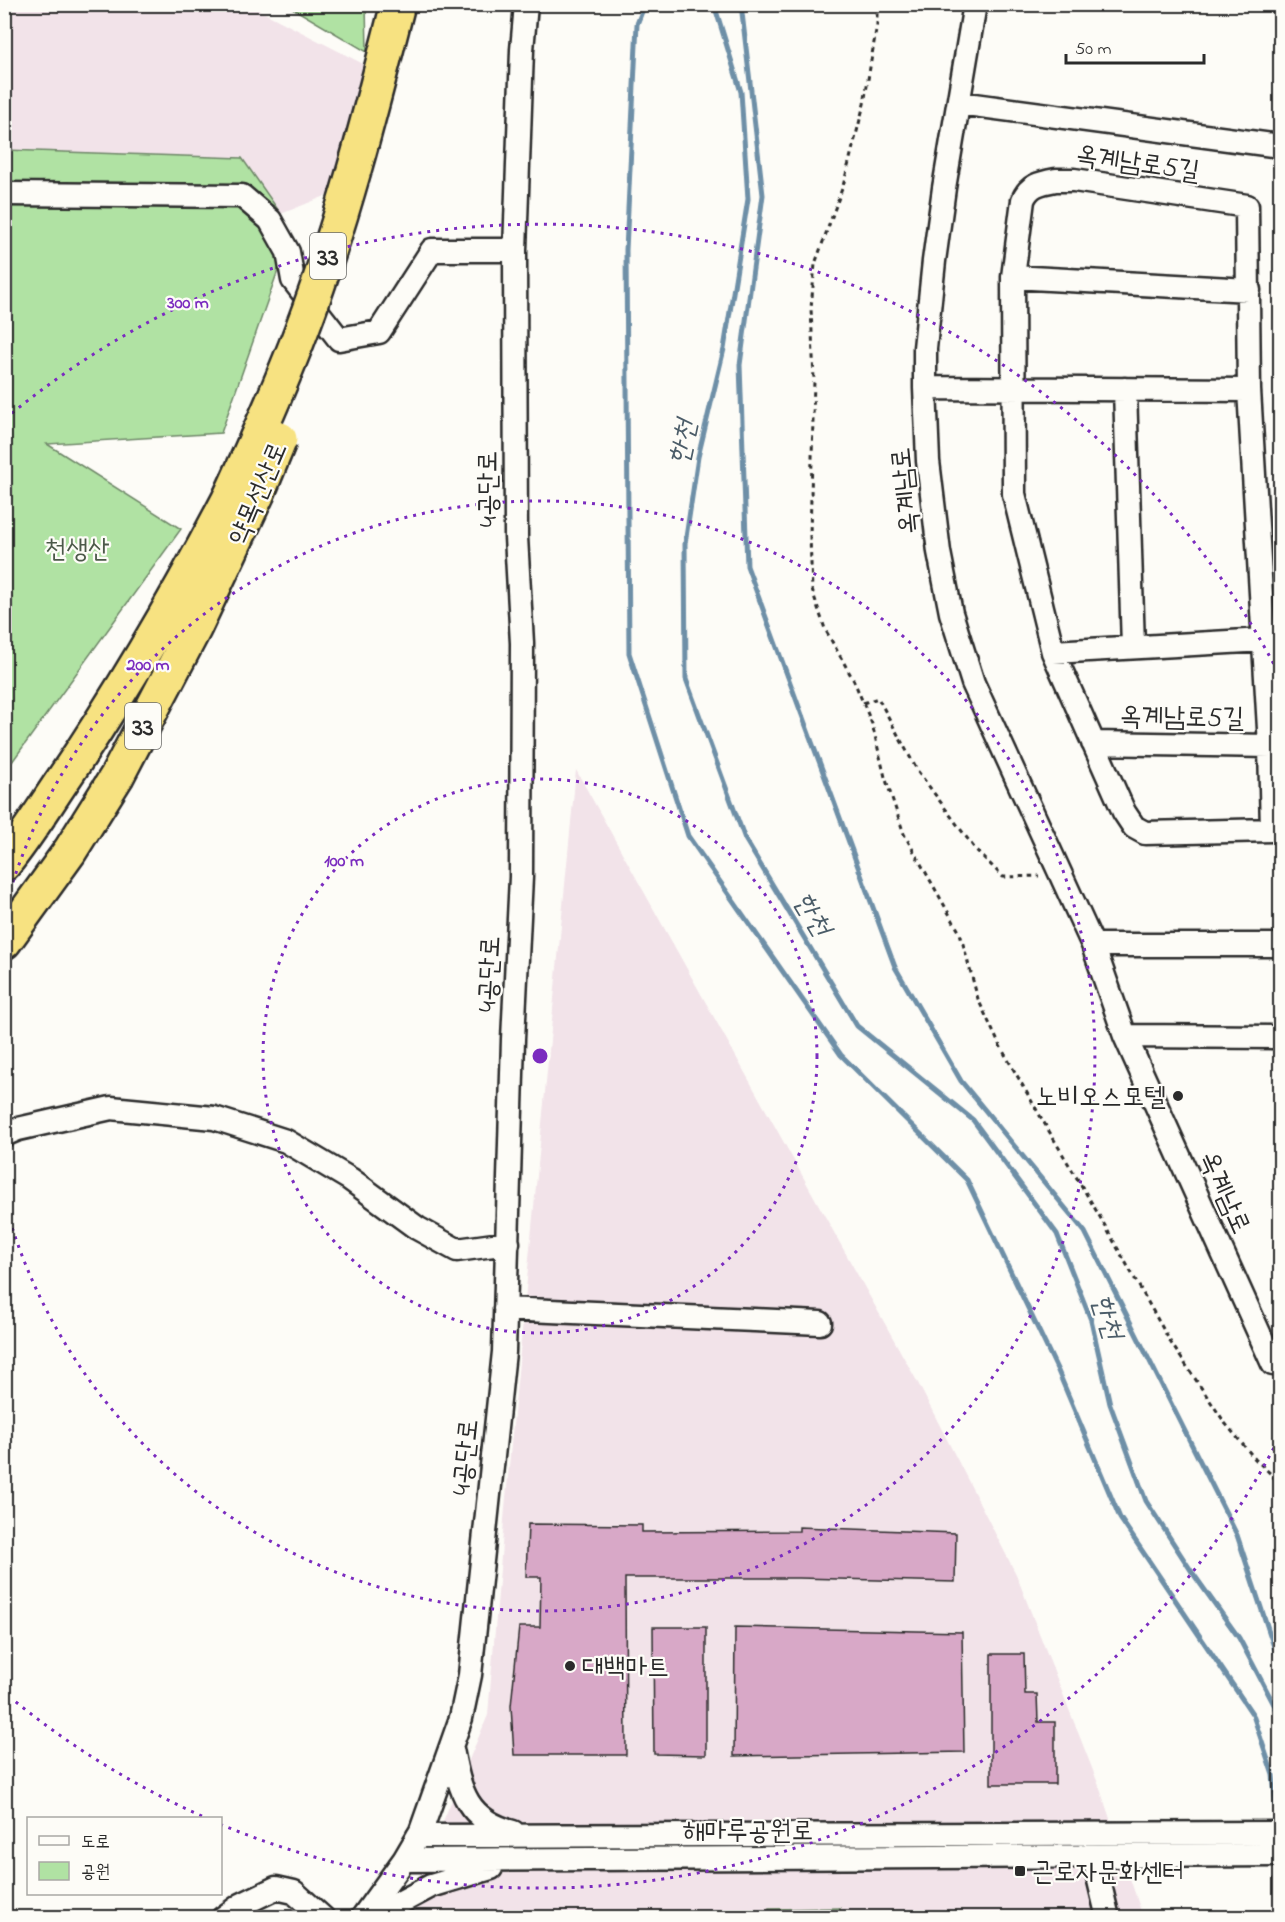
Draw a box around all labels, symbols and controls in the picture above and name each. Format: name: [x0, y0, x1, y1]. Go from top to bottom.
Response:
scale bar: [1066, 27, 1204, 65]
text: 50 m: [1075, 37, 1112, 63]
street label: 옥계남로5길: [1074, 137, 1202, 192]
road number: 33: [310, 233, 346, 279]
text: 300 m: [166, 291, 209, 317]
water label: 한천: [660, 414, 710, 469]
street label: 약목선산로: [220, 436, 298, 552]
street label: 옥계남로: [883, 445, 930, 536]
street label: 4공단로: [470, 451, 509, 527]
park label: 천생산: [44, 531, 110, 570]
text: 200 m: [126, 653, 170, 679]
street label: 옥계남로5길: [1120, 698, 1245, 739]
road number: 33: [125, 703, 161, 749]
text: 100 m: [324, 849, 364, 875]
water label: 한천: [782, 885, 841, 947]
street label: 4공단로: [469, 935, 512, 1013]
centre of rings: [530, 1046, 550, 1066]
place label: 노비오스모텔: [1036, 1079, 1166, 1118]
marker: 노비오스모텔: [1171, 1089, 1185, 1103]
street label: 옥계남로: [1188, 1145, 1259, 1241]
water label: 한천: [1079, 1289, 1133, 1347]
street label: 4공단로: [443, 1417, 490, 1497]
place label: 대백마트: [582, 1649, 669, 1688]
marker: 대백마트: [563, 1659, 577, 1673]
street label: 해마루공원로: [683, 1813, 813, 1852]
legend: [27, 1817, 222, 1895]
text: 도로: [81, 1830, 110, 1856]
place label: 근로자문화센터: [1032, 1854, 1184, 1893]
text: 공원: [81, 1860, 110, 1886]
marker: 근로자문화센터: [1013, 1864, 1027, 1878]

